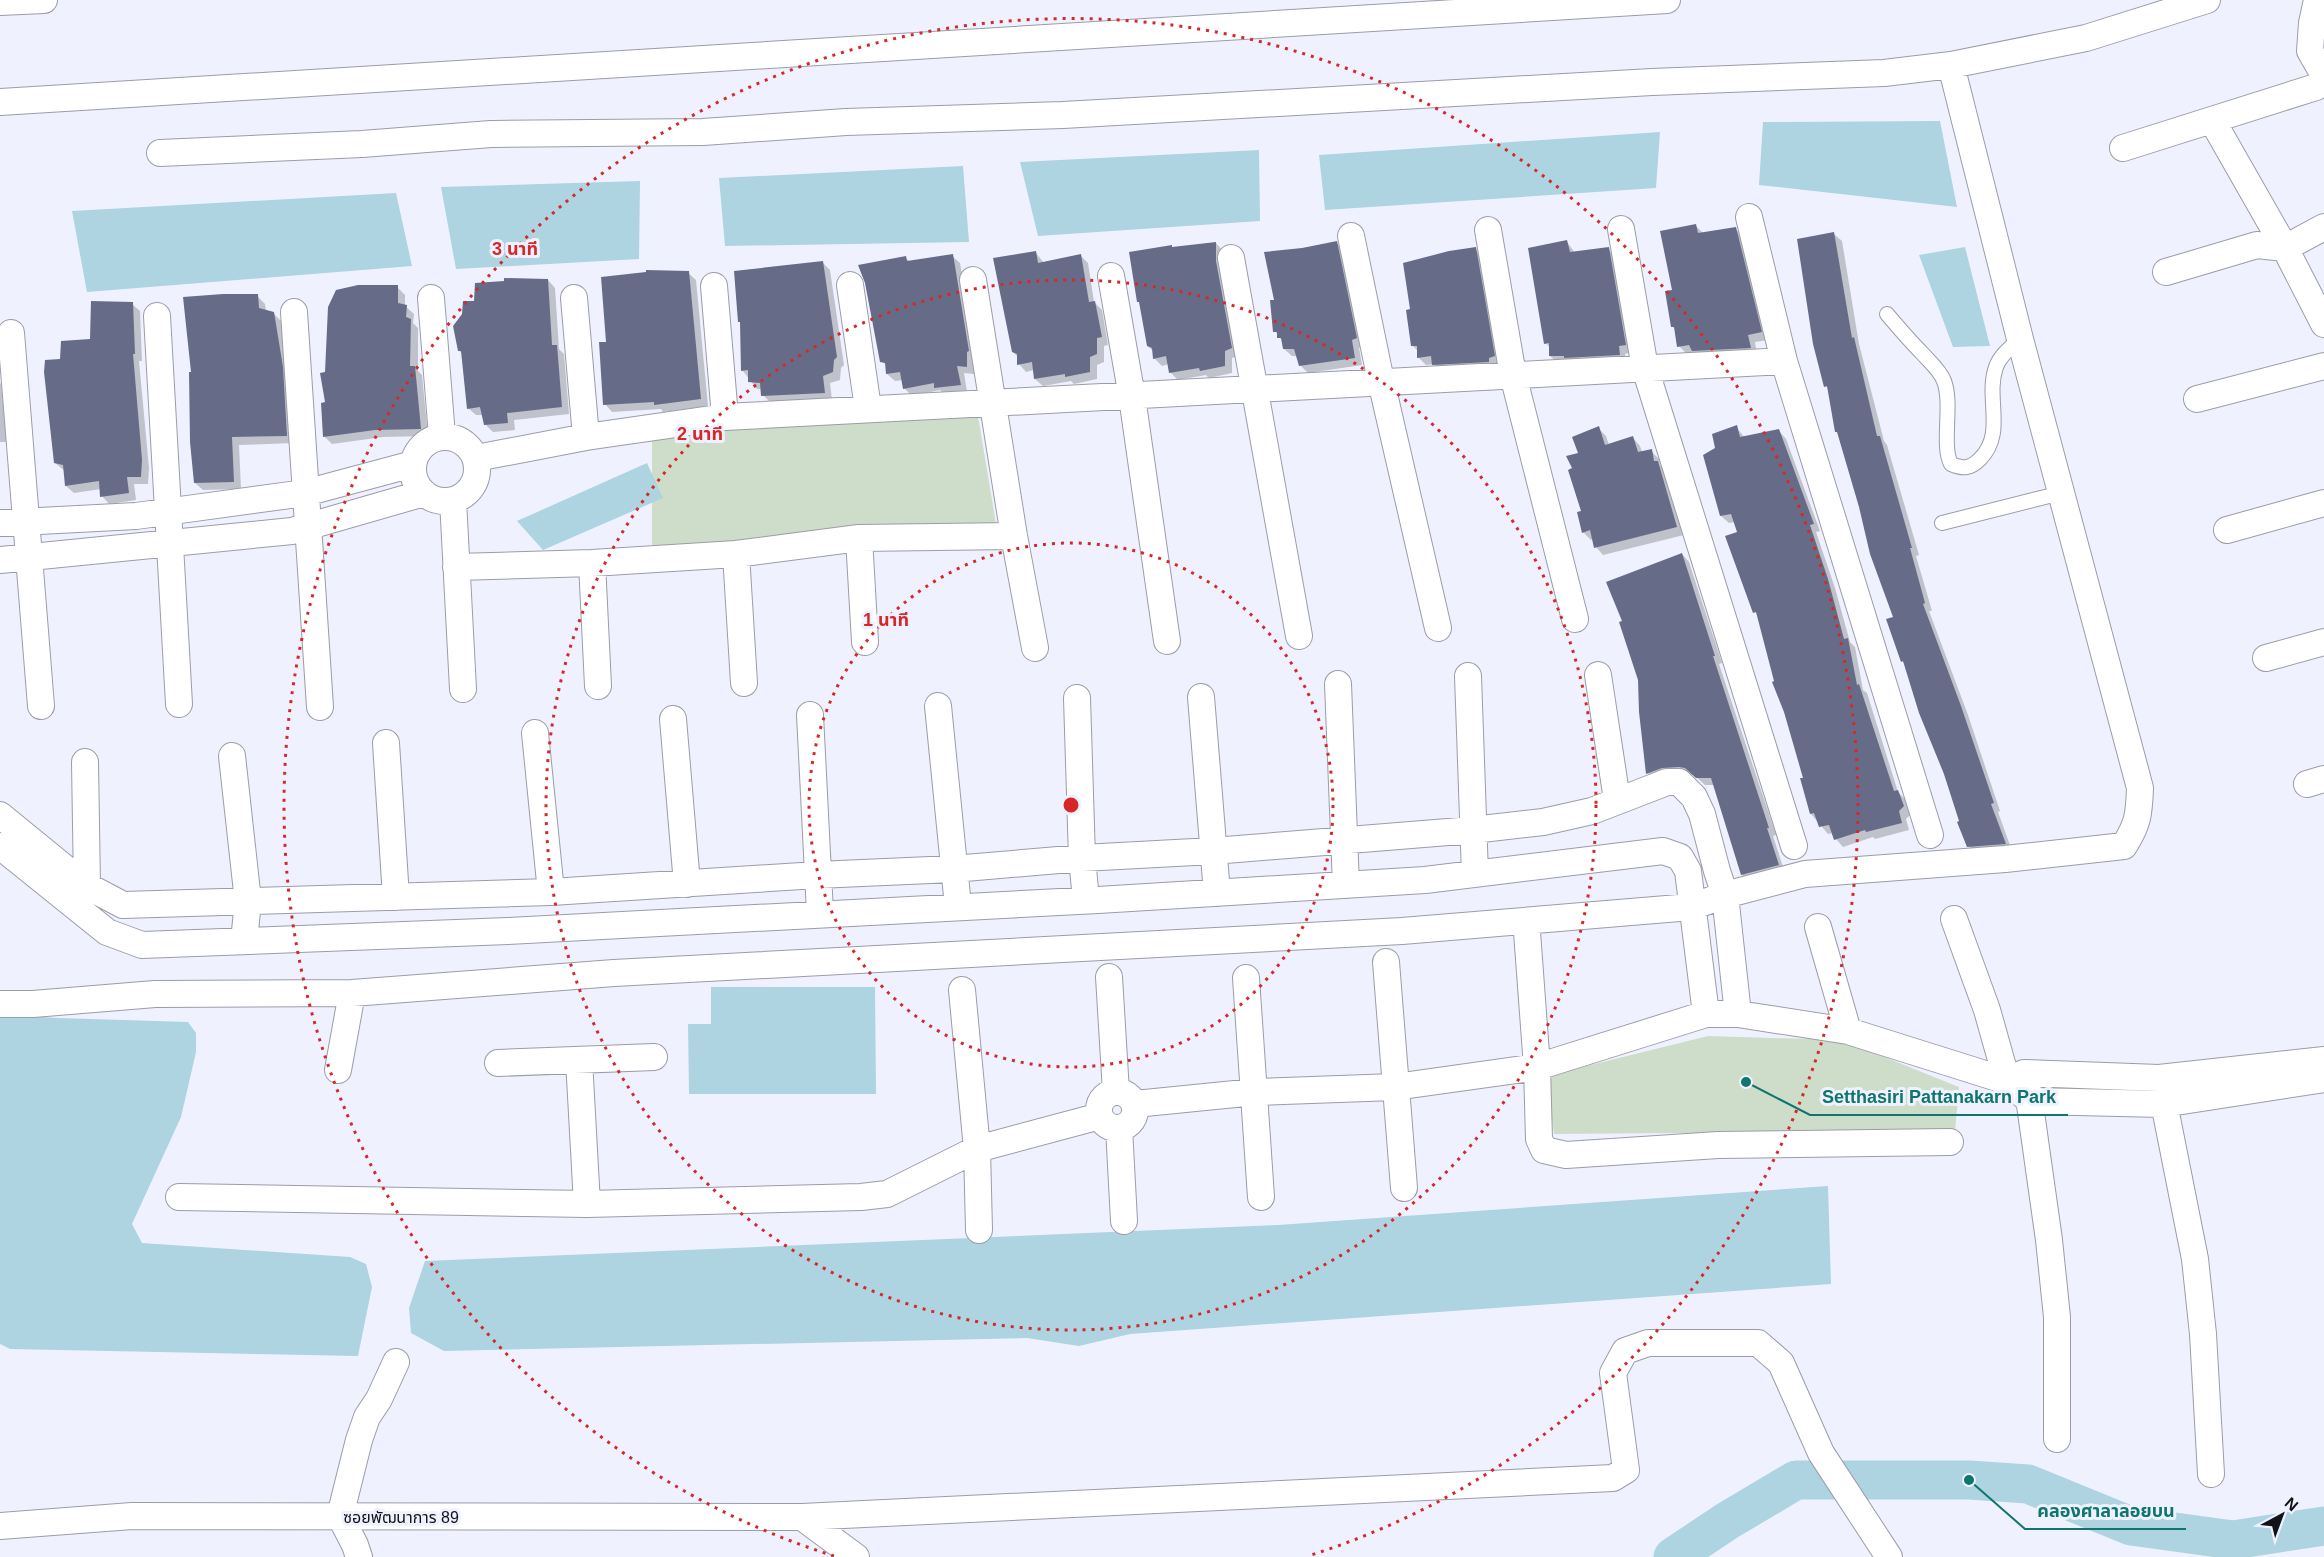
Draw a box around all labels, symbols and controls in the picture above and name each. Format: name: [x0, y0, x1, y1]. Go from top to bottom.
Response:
text: 3 นาที: [492, 239, 538, 259]
text: 2 นาที: [677, 424, 723, 444]
text: 1 นาที: [863, 610, 909, 630]
centre of rings: [1061, 795, 1081, 815]
callout: Setthasiri Pattanakarn Park: [1810, 1079, 2068, 1115]
text: Setthasiri Pattanakarn Park: [1822, 1087, 2057, 1107]
north arrow: [2252, 1485, 2312, 1545]
callout: คลองศาลาลอยบน: [2025, 1493, 2186, 1529]
text: N: [2282, 1494, 2301, 1514]
text: คลองศาลาลอยบน: [2037, 1501, 2175, 1521]
street label: ซอยพัฒนาการ 89: [343, 1509, 459, 1526]

